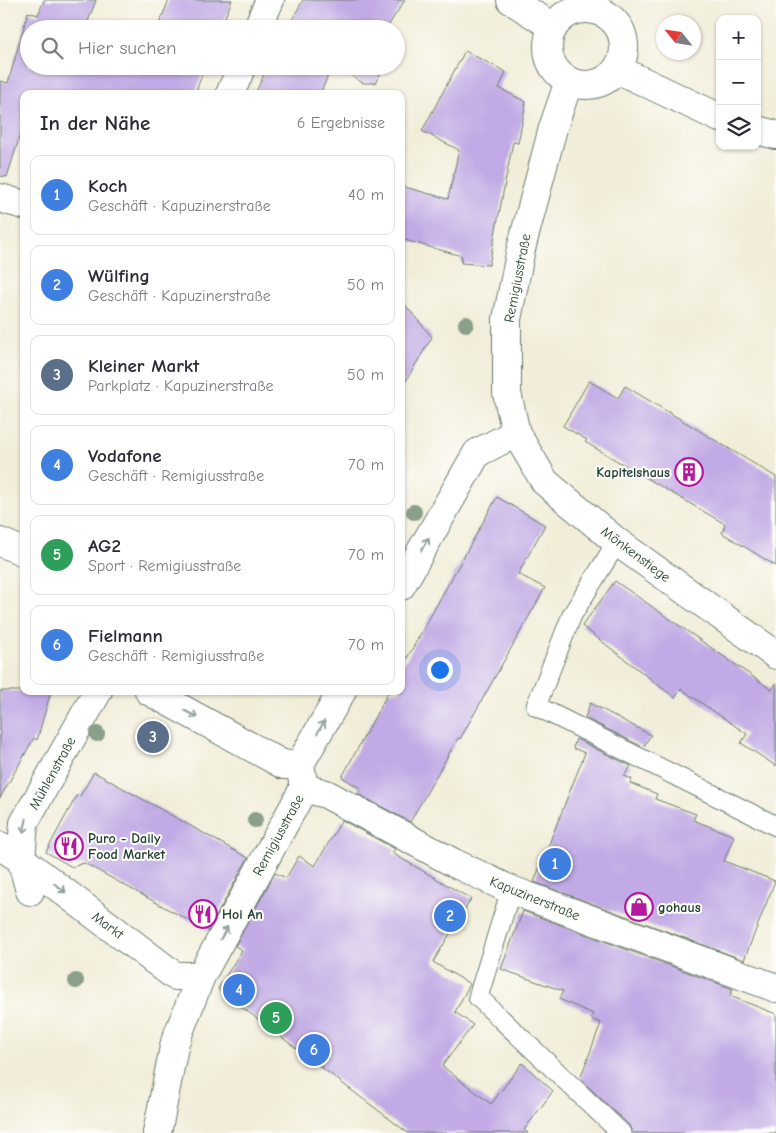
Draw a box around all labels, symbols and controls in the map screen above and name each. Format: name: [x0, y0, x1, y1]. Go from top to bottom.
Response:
north arrow: [656, 15, 701, 60]
map controls: [716, 15, 761, 150]
button: +: [716, 15, 761, 60]
search box: [20, 20, 405, 75]
icon: search: [38, 34, 66, 62]
text: Hier suchen: [78, 37, 176, 59]
button: −: [716, 60, 761, 105]
button: layers: [716, 105, 761, 150]
text: In der Nähe: [40, 111, 150, 135]
text: 6 Ergebnisse: [297, 114, 385, 132]
text: Koch: [88, 175, 127, 197]
text: 1: [54, 186, 60, 204]
text: 40 m: [348, 186, 384, 204]
text: Geschäft · Kapuzinerstraße: [88, 197, 271, 215]
street label: Remigiusstraße: [501, 232, 534, 324]
text: Wülfing: [88, 265, 150, 287]
text: 2: [53, 276, 61, 294]
text: 50 m: [347, 276, 384, 294]
text: Geschäft · Kapuzinerstraße: [88, 287, 271, 305]
text: Kleiner Markt: [88, 355, 199, 377]
text: 3: [53, 366, 61, 384]
text: 50 m: [347, 366, 384, 384]
text: Parkplatz · Kapuzinerstraße: [88, 377, 274, 395]
text: Vodafone: [88, 445, 162, 467]
text: 4: [53, 456, 61, 474]
text: 70 m: [348, 456, 384, 474]
building icon: Kapitelshaus: [674, 457, 704, 487]
place label: Kapitelshaus: [596, 464, 670, 481]
text: Geschäft · Remigiusstraße: [88, 467, 264, 485]
street label: Mönkenstiege: [598, 523, 674, 586]
text: AG2: [88, 535, 121, 557]
one-way arrow: [421, 537, 431, 551]
text: 5: [53, 546, 61, 564]
text: 70 m: [348, 546, 384, 564]
text: Sport · Remigiusstraße: [88, 557, 241, 575]
text: Fielmann: [88, 625, 163, 647]
text: 6: [53, 636, 61, 654]
text: 70 m: [348, 636, 384, 654]
text: Geschäft · Remigiusstraße: [88, 647, 264, 665]
your location: [427, 657, 453, 683]
one-way arrow: [184, 710, 198, 720]
pin: 3: [137, 718, 169, 756]
one-way arrow: [316, 720, 326, 735]
street label: Mühlenstraße: [25, 734, 79, 813]
street label: Remigiusstraße: [249, 792, 308, 879]
one-way arrow: [20, 818, 29, 834]
place label: Puro - Daily Food Market: [88, 830, 165, 863]
restaurant icon: Puro - Daily Food Market: [54, 831, 84, 861]
pin: 1: [539, 845, 571, 883]
street label: Kapuzinerstraße: [487, 873, 582, 924]
one-way arrow: [53, 883, 66, 894]
shop icon: gohaus: [624, 892, 654, 922]
pin: 2: [434, 897, 466, 935]
restaurant icon: Hoi An: [188, 899, 218, 929]
place label: gohaus: [658, 899, 701, 916]
place label: Hoi An: [222, 906, 263, 923]
street label: Markt: [88, 908, 128, 943]
one-way arrow: [220, 926, 229, 941]
pin: 4: [223, 971, 255, 1009]
pin: 5: [260, 999, 292, 1037]
pin: 6: [298, 1031, 330, 1069]

